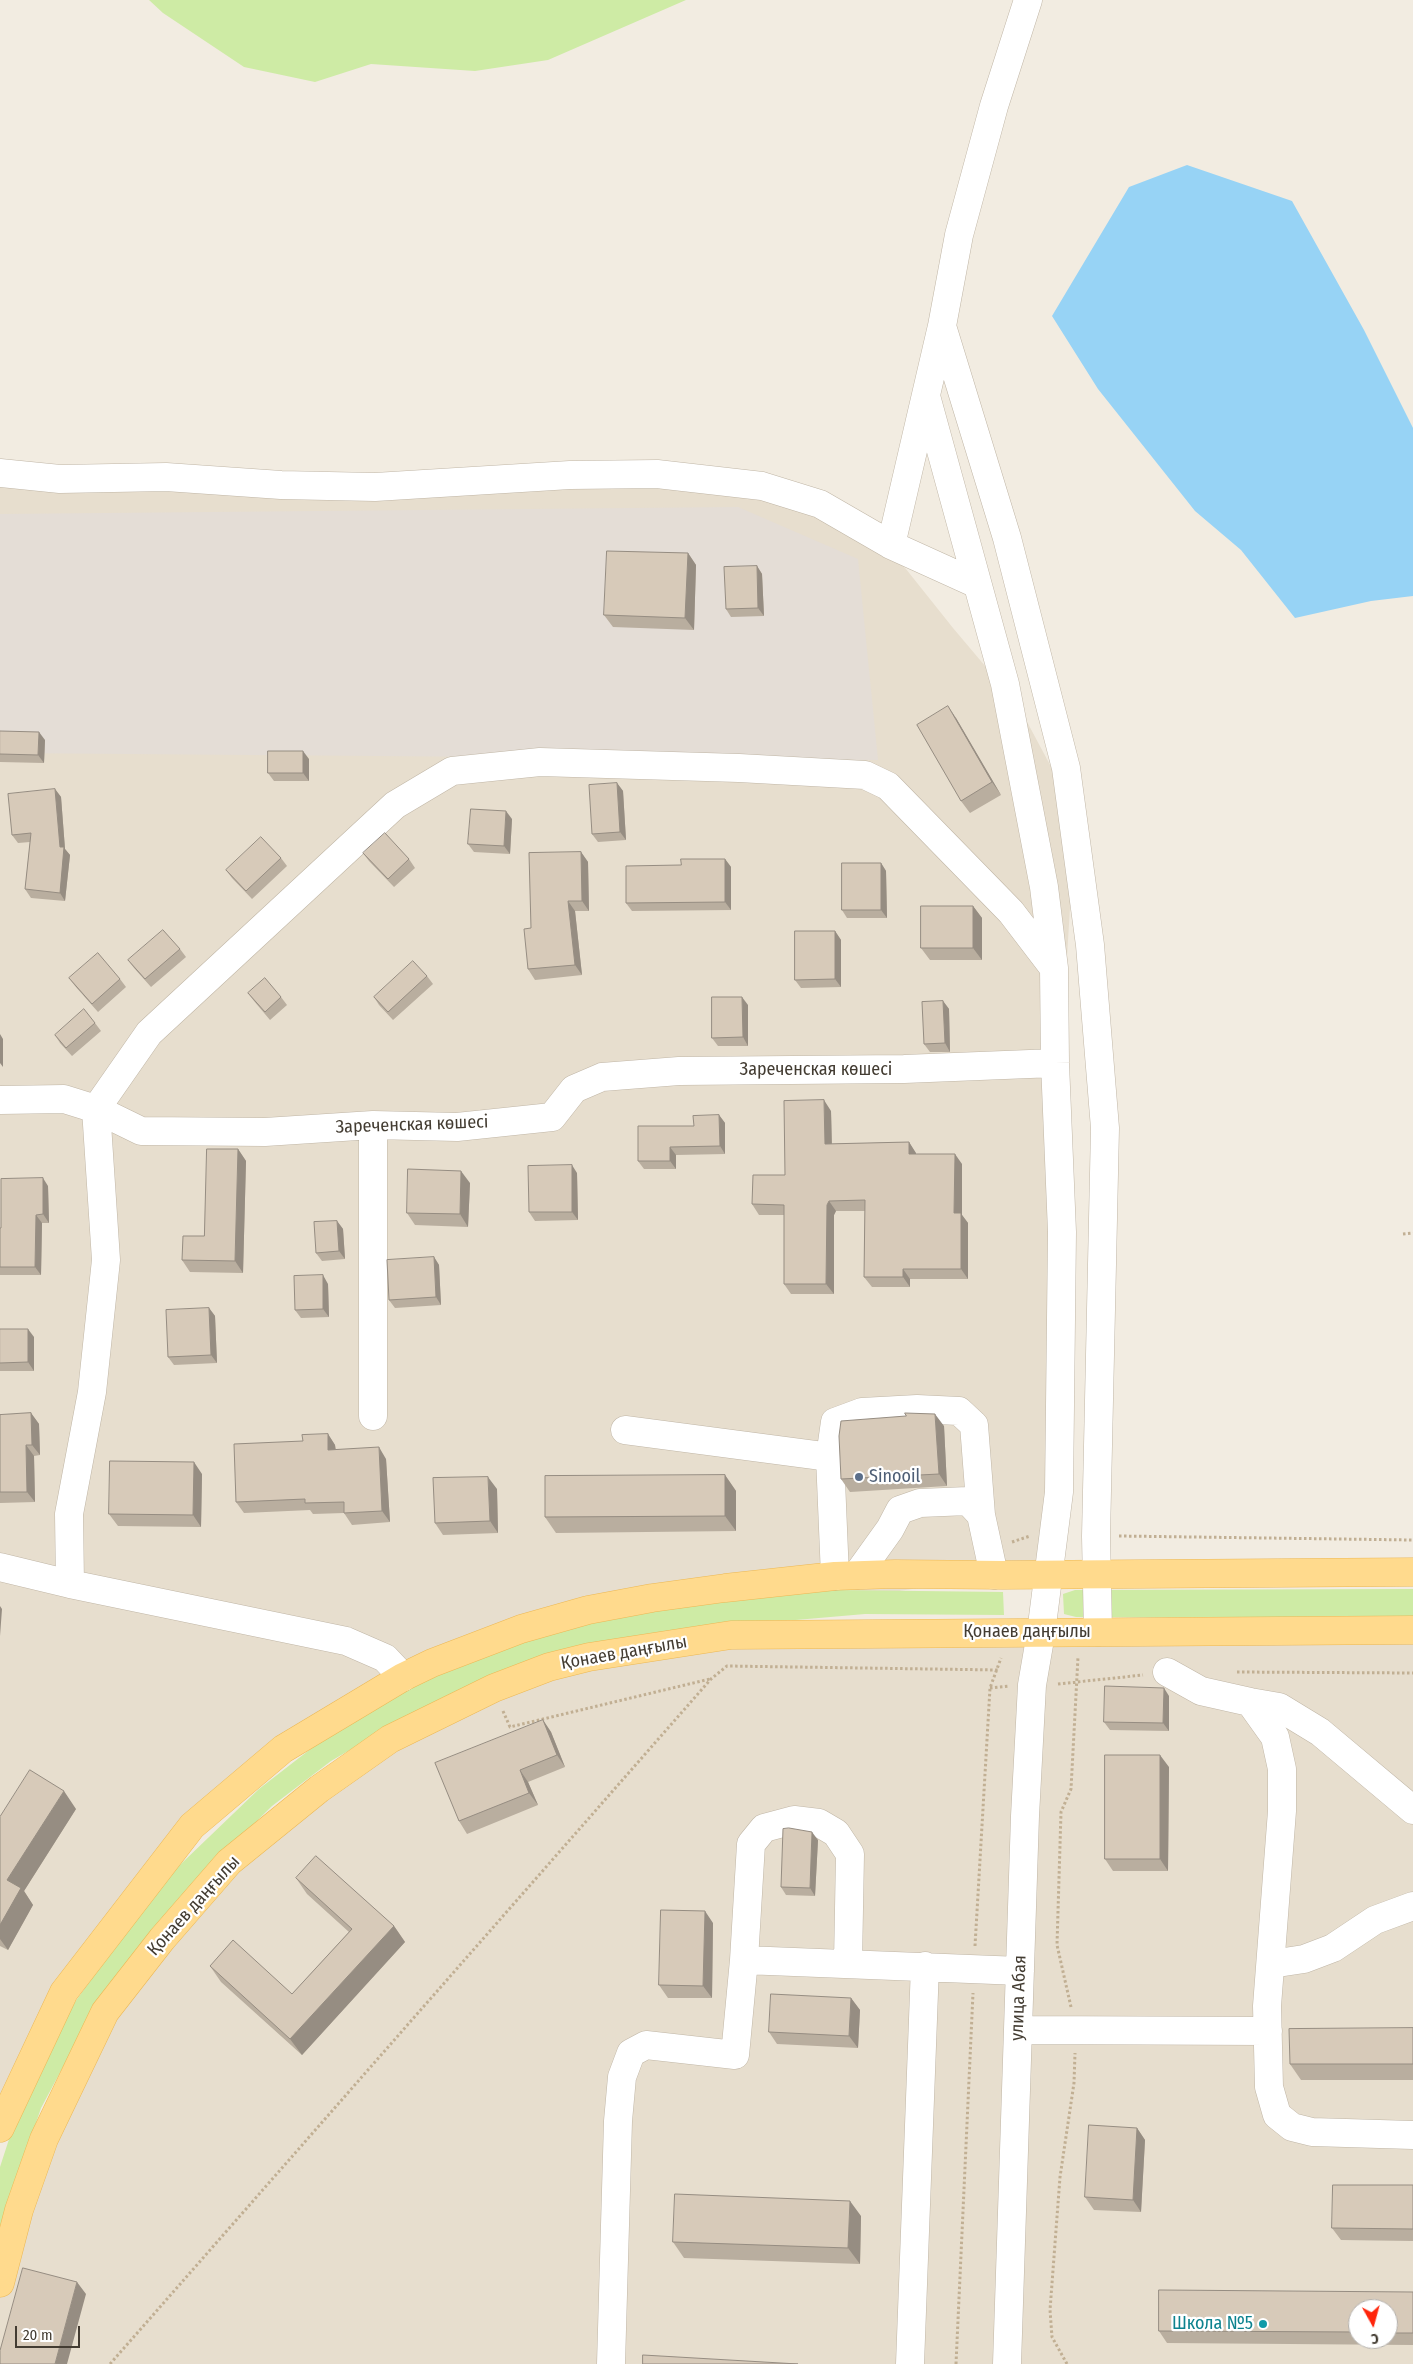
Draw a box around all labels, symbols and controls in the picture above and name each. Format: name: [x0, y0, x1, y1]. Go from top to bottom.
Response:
street label: Зареченская көшесі: [740, 1059, 892, 1081]
street label: Зареченская көшесі: [335, 1112, 489, 1138]
place label: Sinooil: [869, 1466, 920, 1488]
marker: Sinooil: [853, 1471, 865, 1483]
street label: Қонаев даңғылы: [963, 1621, 1091, 1643]
street label: Қонаев даңғылы: [559, 1631, 689, 1675]
street label: Қонаев даңғылы: [143, 1851, 245, 1961]
street label: улица Абая: [1007, 1955, 1031, 2041]
north arrow: [1348, 2299, 1398, 2349]
place label: Школа №5: [1172, 2313, 1253, 2335]
scale bar: [18, 2316, 82, 2348]
marker: Школа №5: [1257, 2318, 1269, 2330]
text: 20 m: [23, 2326, 53, 2344]
text: С: [1370, 2330, 1379, 2347]

